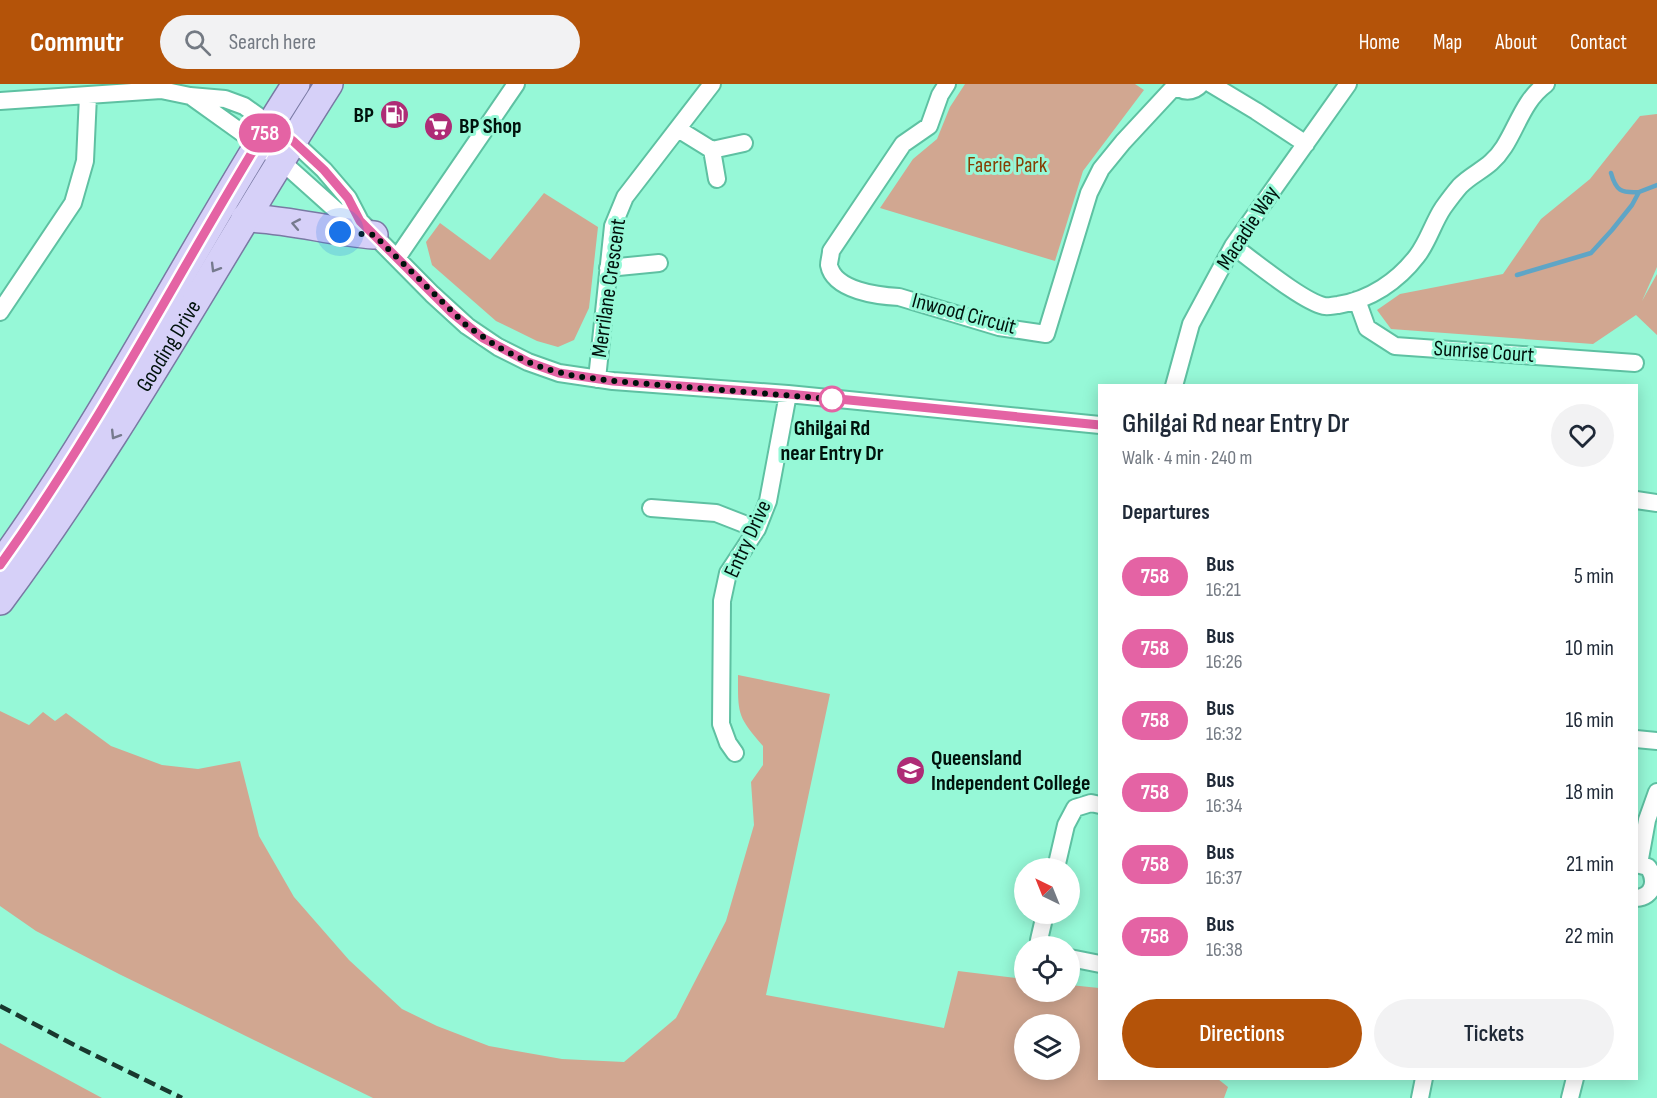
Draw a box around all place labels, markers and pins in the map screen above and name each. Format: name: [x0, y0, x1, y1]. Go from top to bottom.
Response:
fuel station icon: BP: [379, 99, 411, 131]
place label: BP: [354, 102, 374, 129]
supermarket icon: BP Shop: [422, 110, 454, 142]
place label: BP Shop: [459, 113, 522, 140]
marker: Ghilgai Rd near Entry Dr: [819, 386, 845, 412]
place label: Ghilgai Rd near Entry Dr: [781, 415, 884, 467]
place label: Queensland Independent College: [931, 745, 1091, 797]
school or university icon: Queensland Independent College: [894, 755, 926, 787]

